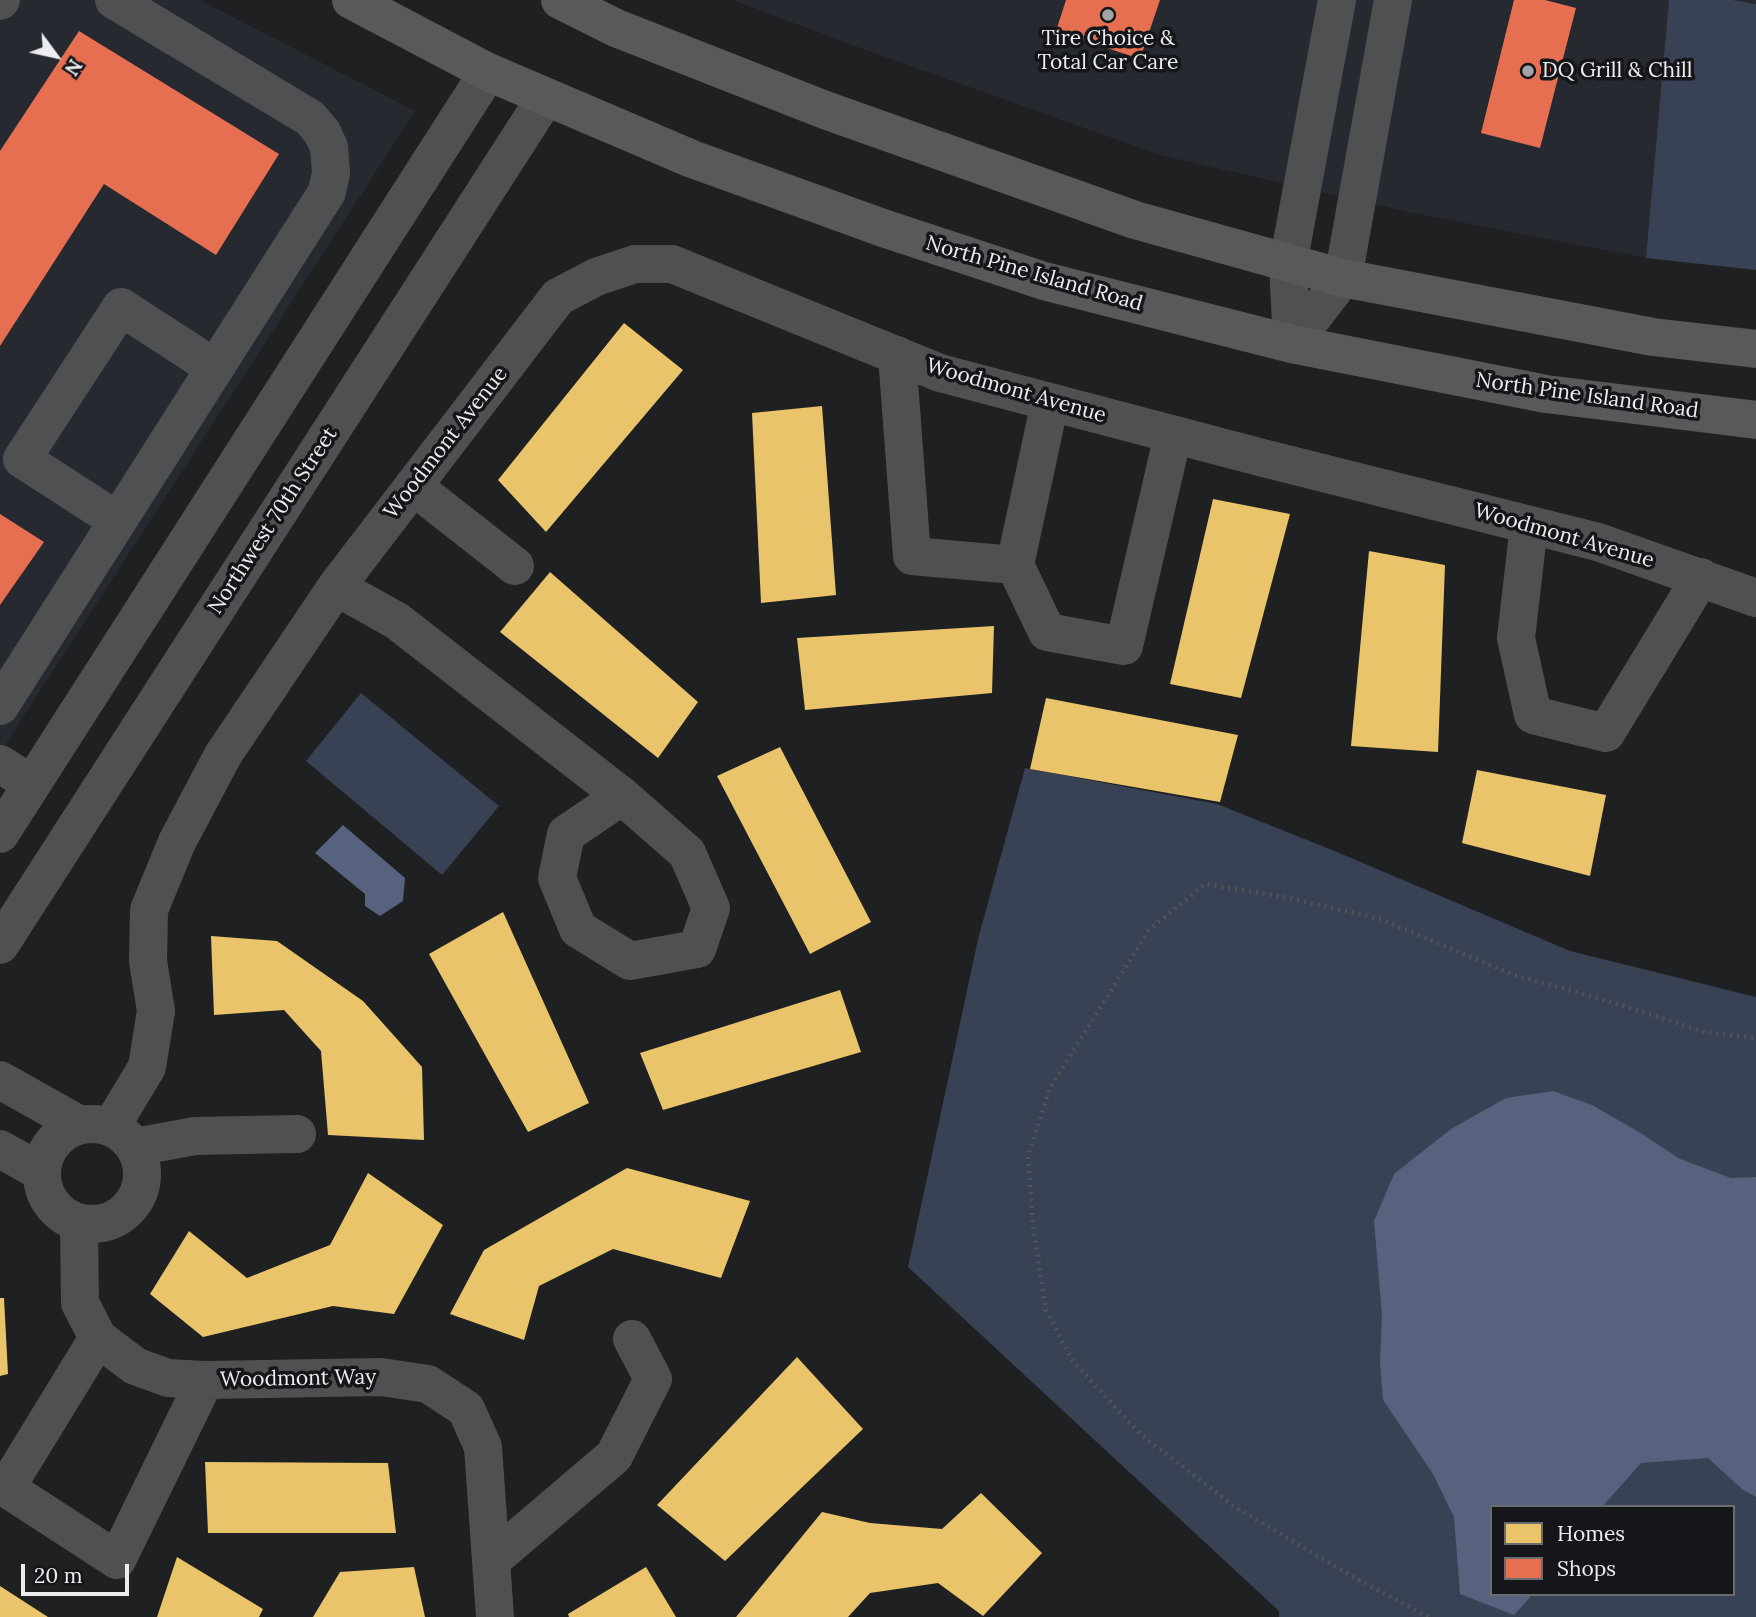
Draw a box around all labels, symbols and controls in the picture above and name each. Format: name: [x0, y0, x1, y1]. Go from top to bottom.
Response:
marker: Tire Choice & Total Car Care: [1100, 7, 1116, 23]
north arrow: [21, 21, 91, 91]
place label: Tire Choice & Total Car Care: [1038, 26, 1178, 76]
text: N: [60, 55, 88, 80]
place label: DQ Grill & Chill: [1542, 58, 1693, 84]
marker: DQ Grill & Chill: [1520, 63, 1536, 79]
street label: North Pine Island Road: [923, 231, 1145, 317]
street label: Woodmont Avenue: [923, 353, 1109, 429]
street label: Woodmont Avenue: [379, 362, 513, 524]
street label: North Pine Island Road: [1474, 368, 1700, 424]
street label: Northwest 70th Street: [203, 423, 343, 619]
street label: Woodmont Avenue: [1471, 498, 1657, 574]
street label: Woodmont Way: [220, 1365, 376, 1393]
legend: [1490, 1505, 1735, 1596]
text: Homes: [1557, 1520, 1625, 1547]
scale bar: [24, 1550, 133, 1594]
text: Shops: [1557, 1555, 1616, 1582]
text: 20 m: [34, 1562, 83, 1589]

